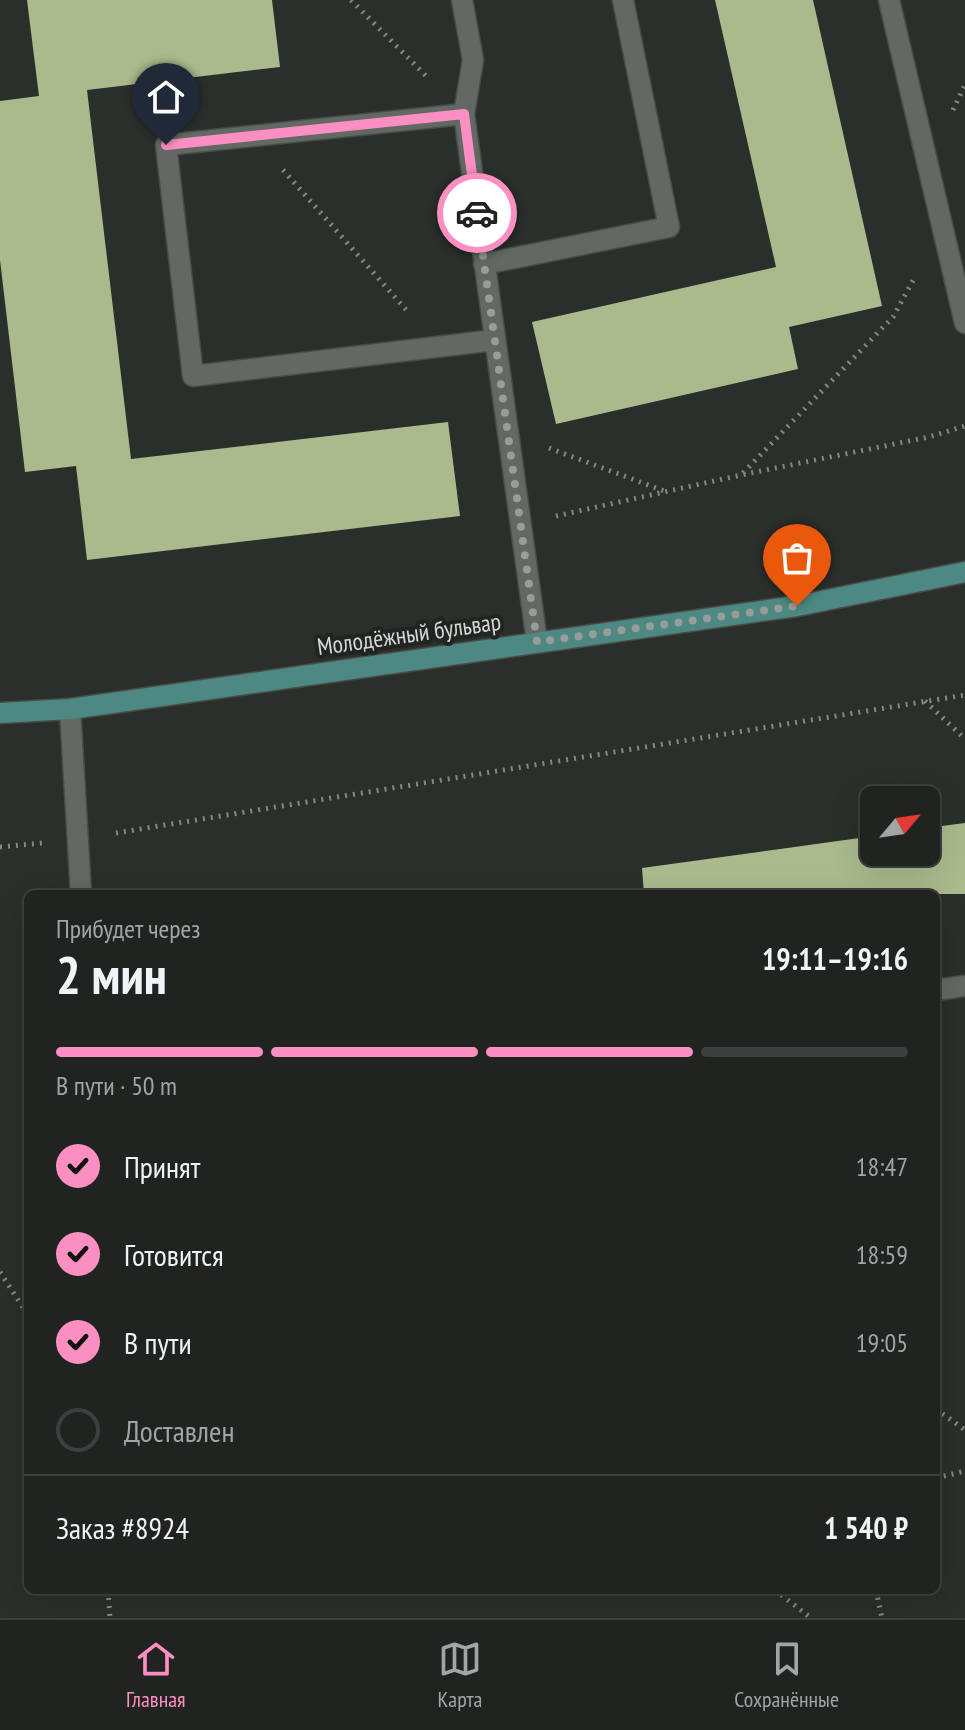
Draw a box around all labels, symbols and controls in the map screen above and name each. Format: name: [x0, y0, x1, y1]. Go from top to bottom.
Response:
pin: [132, 63, 200, 145]
icon: home: [144, 75, 188, 119]
courier: [437, 173, 517, 253]
icon: car: [455, 191, 499, 235]
pin: [763, 524, 831, 606]
icon: bag: [775, 536, 819, 580]
street label: Молодёжный бульвар: [315, 606, 503, 662]
north arrow: [860, 786, 940, 866]
map controls: [860, 786, 940, 866]
text: Прибудет через: [56, 912, 200, 945]
text: 19:11–19:16: [762, 939, 908, 978]
text: 2 мин: [56, 941, 167, 1008]
text: В пути · 50 m: [56, 1069, 177, 1102]
icon: check: [56, 1144, 100, 1188]
text: Принят: [124, 1147, 200, 1186]
text: 18:47: [856, 1150, 908, 1183]
icon: check: [56, 1232, 100, 1276]
text: Готовится: [124, 1235, 224, 1274]
text: 18:59: [856, 1238, 908, 1271]
icon: check: [56, 1320, 100, 1364]
text: В пути: [124, 1323, 192, 1362]
text: 19:05: [856, 1326, 908, 1359]
text: Доставлен: [124, 1411, 234, 1450]
text: Заказ #8924: [56, 1508, 189, 1547]
text: 1 540 ₽: [824, 1508, 908, 1547]
tab: Главная: [126, 1637, 186, 1713]
tab: Карта: [438, 1637, 482, 1713]
tab: Сохранённые: [734, 1637, 839, 1713]

